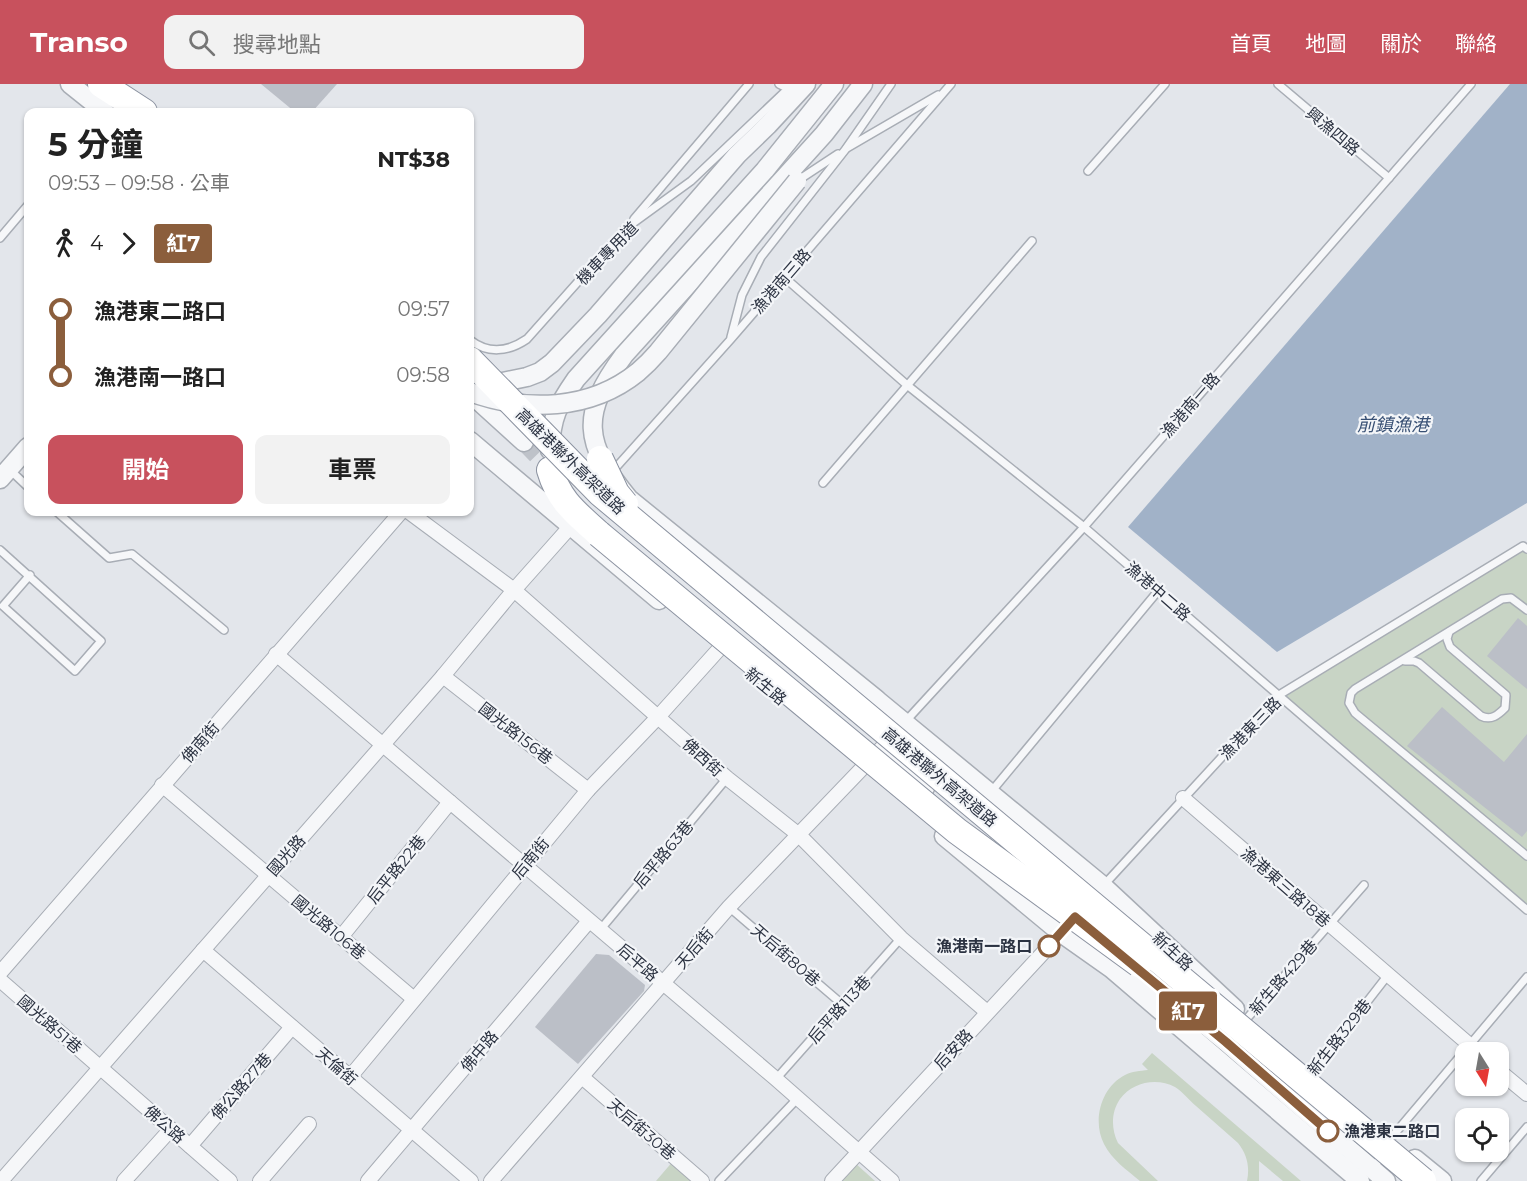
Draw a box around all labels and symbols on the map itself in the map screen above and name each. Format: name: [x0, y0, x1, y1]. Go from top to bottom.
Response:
street label: 興漁四路: [1302, 104, 1363, 159]
street label: 機車專用道: [573, 218, 642, 289]
street label: 漁港南三路: [748, 245, 815, 318]
street label: 漁港南一路: [1157, 369, 1224, 442]
street label: 高雄港聯外高架道路: [512, 405, 629, 518]
water label: 前鎮漁港: [1357, 414, 1432, 436]
street label: 漁港中二路: [1121, 558, 1194, 625]
street label: 新生路: [741, 664, 790, 709]
street label: 漁港東三路: [1216, 693, 1285, 764]
street label: 國光路156巷: [475, 699, 556, 768]
street label: 佛南街: [177, 718, 223, 767]
street label: 高雄港聯外高架道路: [878, 724, 1001, 831]
street label: 佛西街: [678, 734, 727, 780]
street label: 后平路63巷: [630, 817, 697, 892]
street label: 國光路: [263, 831, 309, 880]
street label: 后平路22巷: [363, 831, 430, 907]
street label: 后南街: [508, 834, 553, 883]
street label: 漁港東三路18巷: [1237, 843, 1334, 931]
street label: 國光路106巷: [288, 891, 369, 964]
street label: 天后街80巷: [747, 920, 824, 990]
street label: 天后街: [671, 924, 717, 973]
street label: 新生路: [1149, 928, 1197, 975]
marker: 漁港南一路口: [1038, 935, 1060, 957]
street label: 新生路429巷: [1246, 936, 1321, 1019]
place label: 漁港南一路口: [936, 937, 1032, 956]
street label: 后平路: [613, 939, 662, 985]
street label: 后平路113巷: [804, 972, 875, 1047]
street label: 國光路51巷: [14, 991, 86, 1057]
line badge: 紅7: [1161, 992, 1215, 1030]
street label: 新生路329巷: [1304, 995, 1375, 1079]
street label: 后安路: [930, 1025, 977, 1073]
street label: 佛中路: [457, 1027, 502, 1076]
north arrow: [1455, 1042, 1509, 1096]
street label: 天倫街: [312, 1043, 361, 1089]
street label: 佛公路27巷: [207, 1049, 276, 1124]
street label: 天后街30巷: [604, 1095, 679, 1164]
street label: 佛公路: [140, 1101, 189, 1147]
marker: 漁港東二路口: [1317, 1120, 1339, 1142]
place label: 漁港東二路口: [1344, 1122, 1440, 1141]

